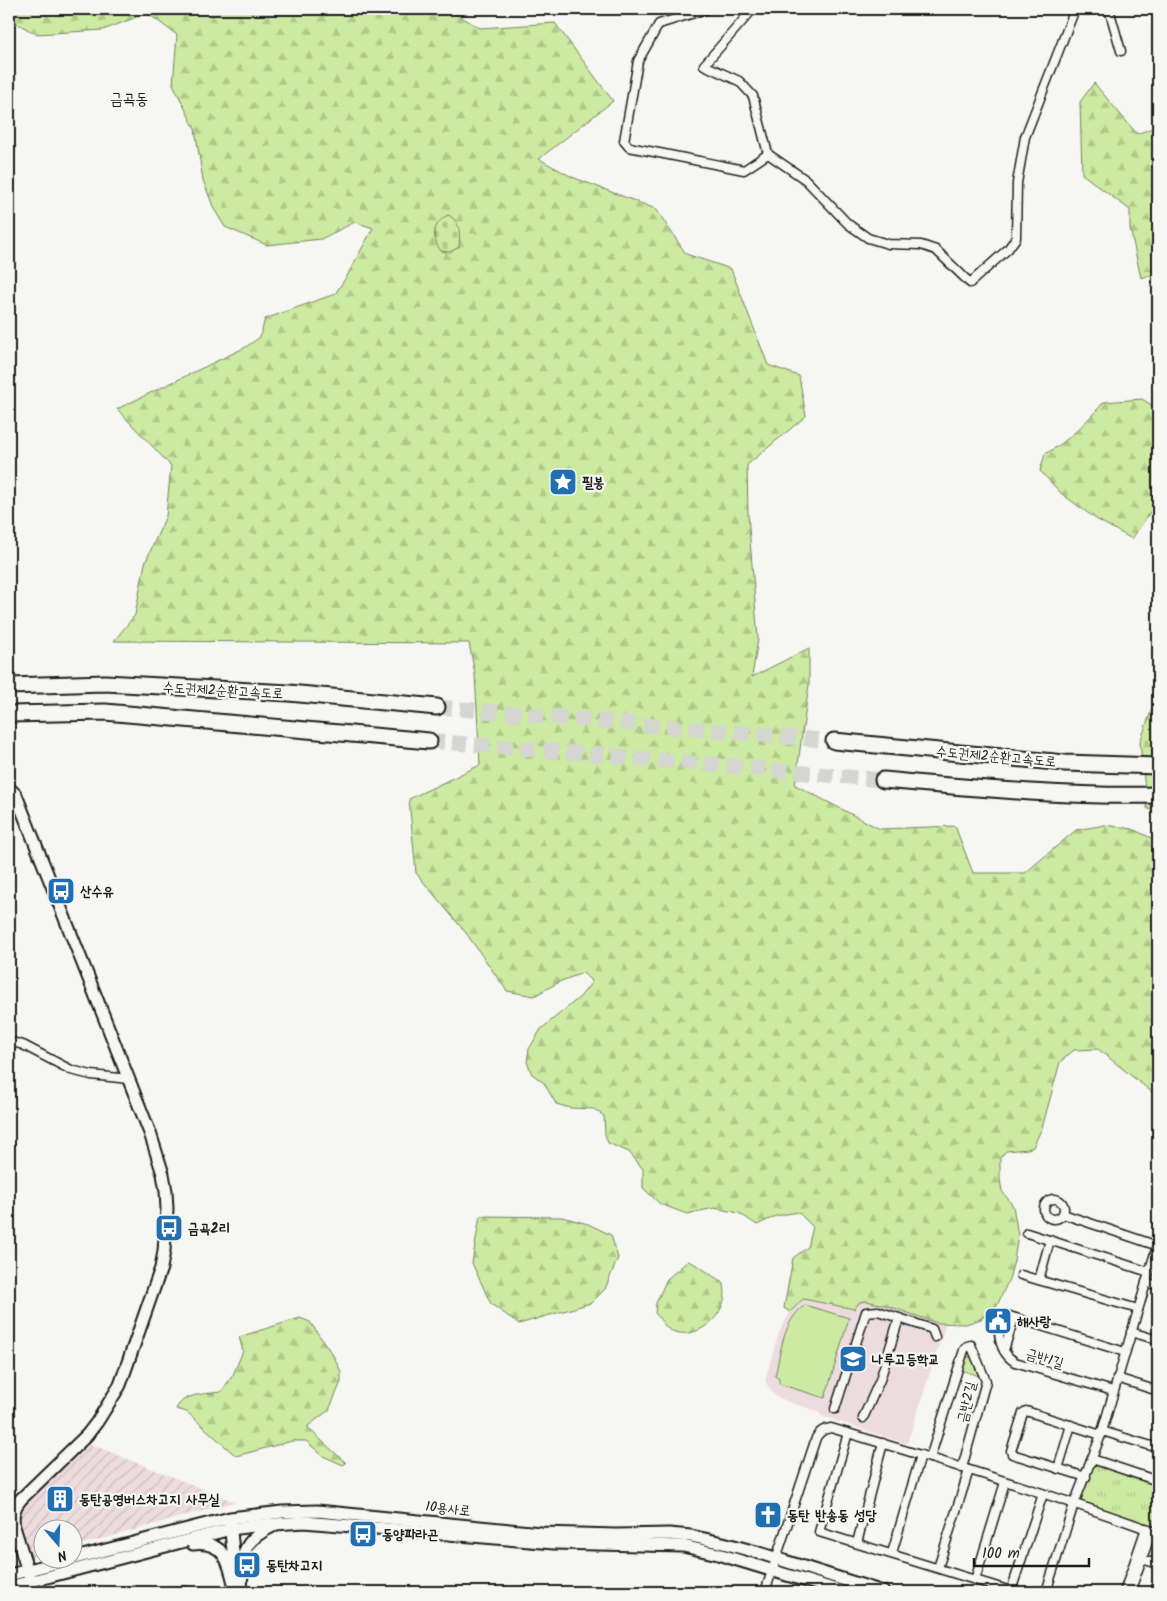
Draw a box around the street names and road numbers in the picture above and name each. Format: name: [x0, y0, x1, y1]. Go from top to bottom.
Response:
street label: 수도권제2순환고속도로: [162, 677, 284, 705]
street label: 수도권제2순환고속도로: [935, 741, 1057, 773]
street label: 금반1길: [1023, 1343, 1067, 1375]
street label: 금반2길: [952, 1379, 983, 1425]
street label: 10용사로: [424, 1496, 472, 1522]

